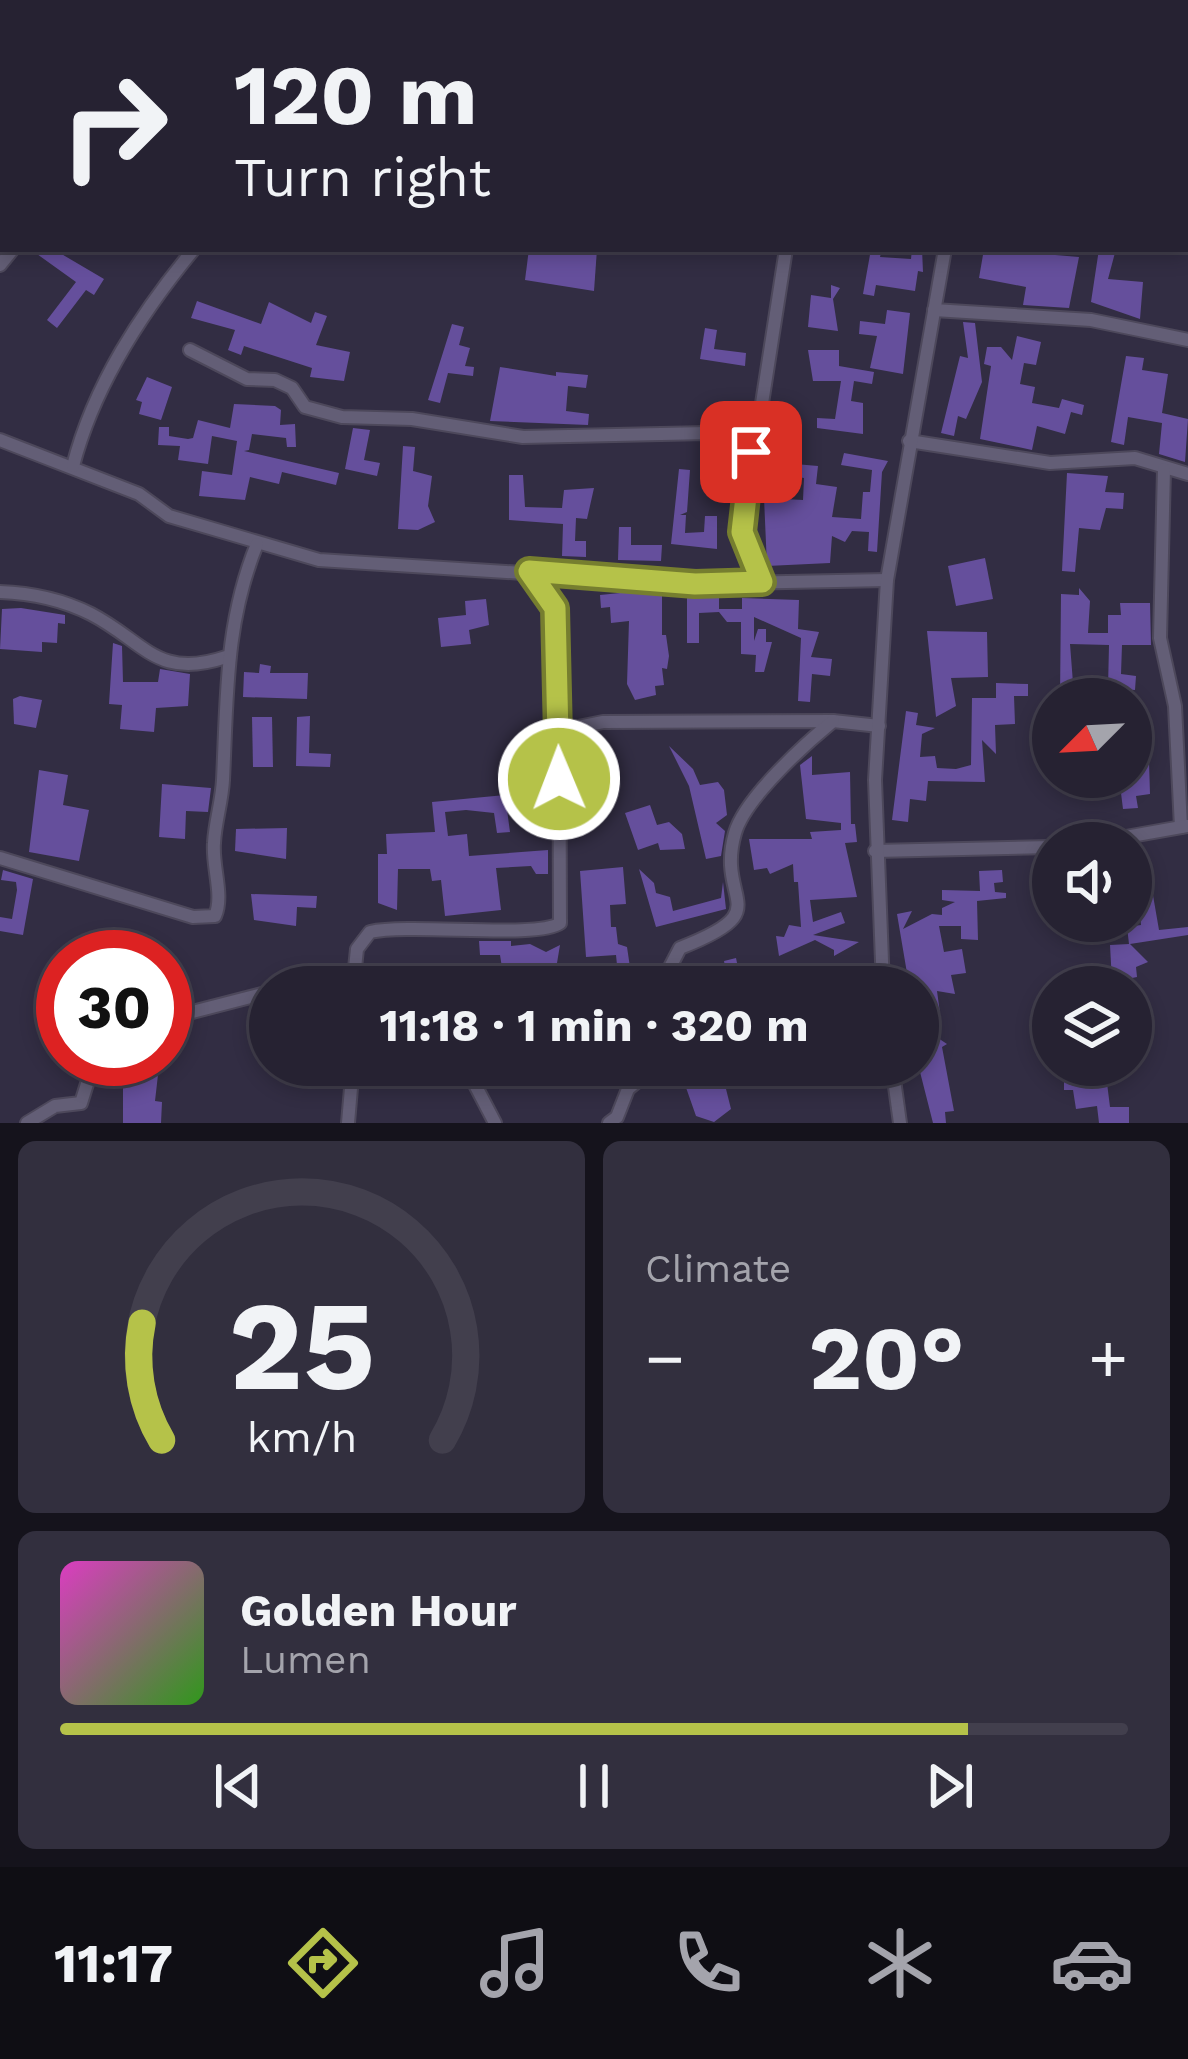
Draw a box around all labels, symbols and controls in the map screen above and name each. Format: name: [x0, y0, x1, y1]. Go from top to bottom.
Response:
text: 120 m: [234, 46, 477, 144]
icon: right: [36, 48, 192, 204]
text: Turn right: [234, 146, 491, 209]
pin: [700, 401, 802, 503]
icon: arrive: [718, 419, 784, 485]
north arrow: [1032, 678, 1152, 798]
map controls: [1032, 678, 1152, 1086]
position arrow: [496, 716, 622, 842]
button: sound: [1032, 822, 1152, 942]
speed limit sign: 30: [36, 930, 192, 1086]
button: layers: [1032, 966, 1152, 1086]
text: 11:18 · 1 min · 320 m: [379, 999, 809, 1052]
text: Climate: [645, 1246, 791, 1291]
text: 25: [228, 1273, 375, 1419]
text: 20°: [808, 1305, 965, 1411]
text: −: [645, 1320, 685, 1397]
text: +: [1088, 1320, 1128, 1397]
text: km/h: [246, 1412, 357, 1462]
text: Golden Hour: [240, 1584, 517, 1637]
text: Lumen: [240, 1637, 371, 1682]
icon: previous: [205, 1753, 271, 1819]
icon: pause: [561, 1753, 627, 1819]
icon: next: [917, 1753, 983, 1819]
icon: directions: [281, 1921, 365, 2005]
icon: music: [473, 1921, 557, 2005]
icon: phone: [666, 1921, 750, 2005]
icon: climate: [858, 1921, 942, 2005]
icon: car: [1050, 1921, 1134, 2005]
text: 11:17: [54, 1932, 173, 1995]

